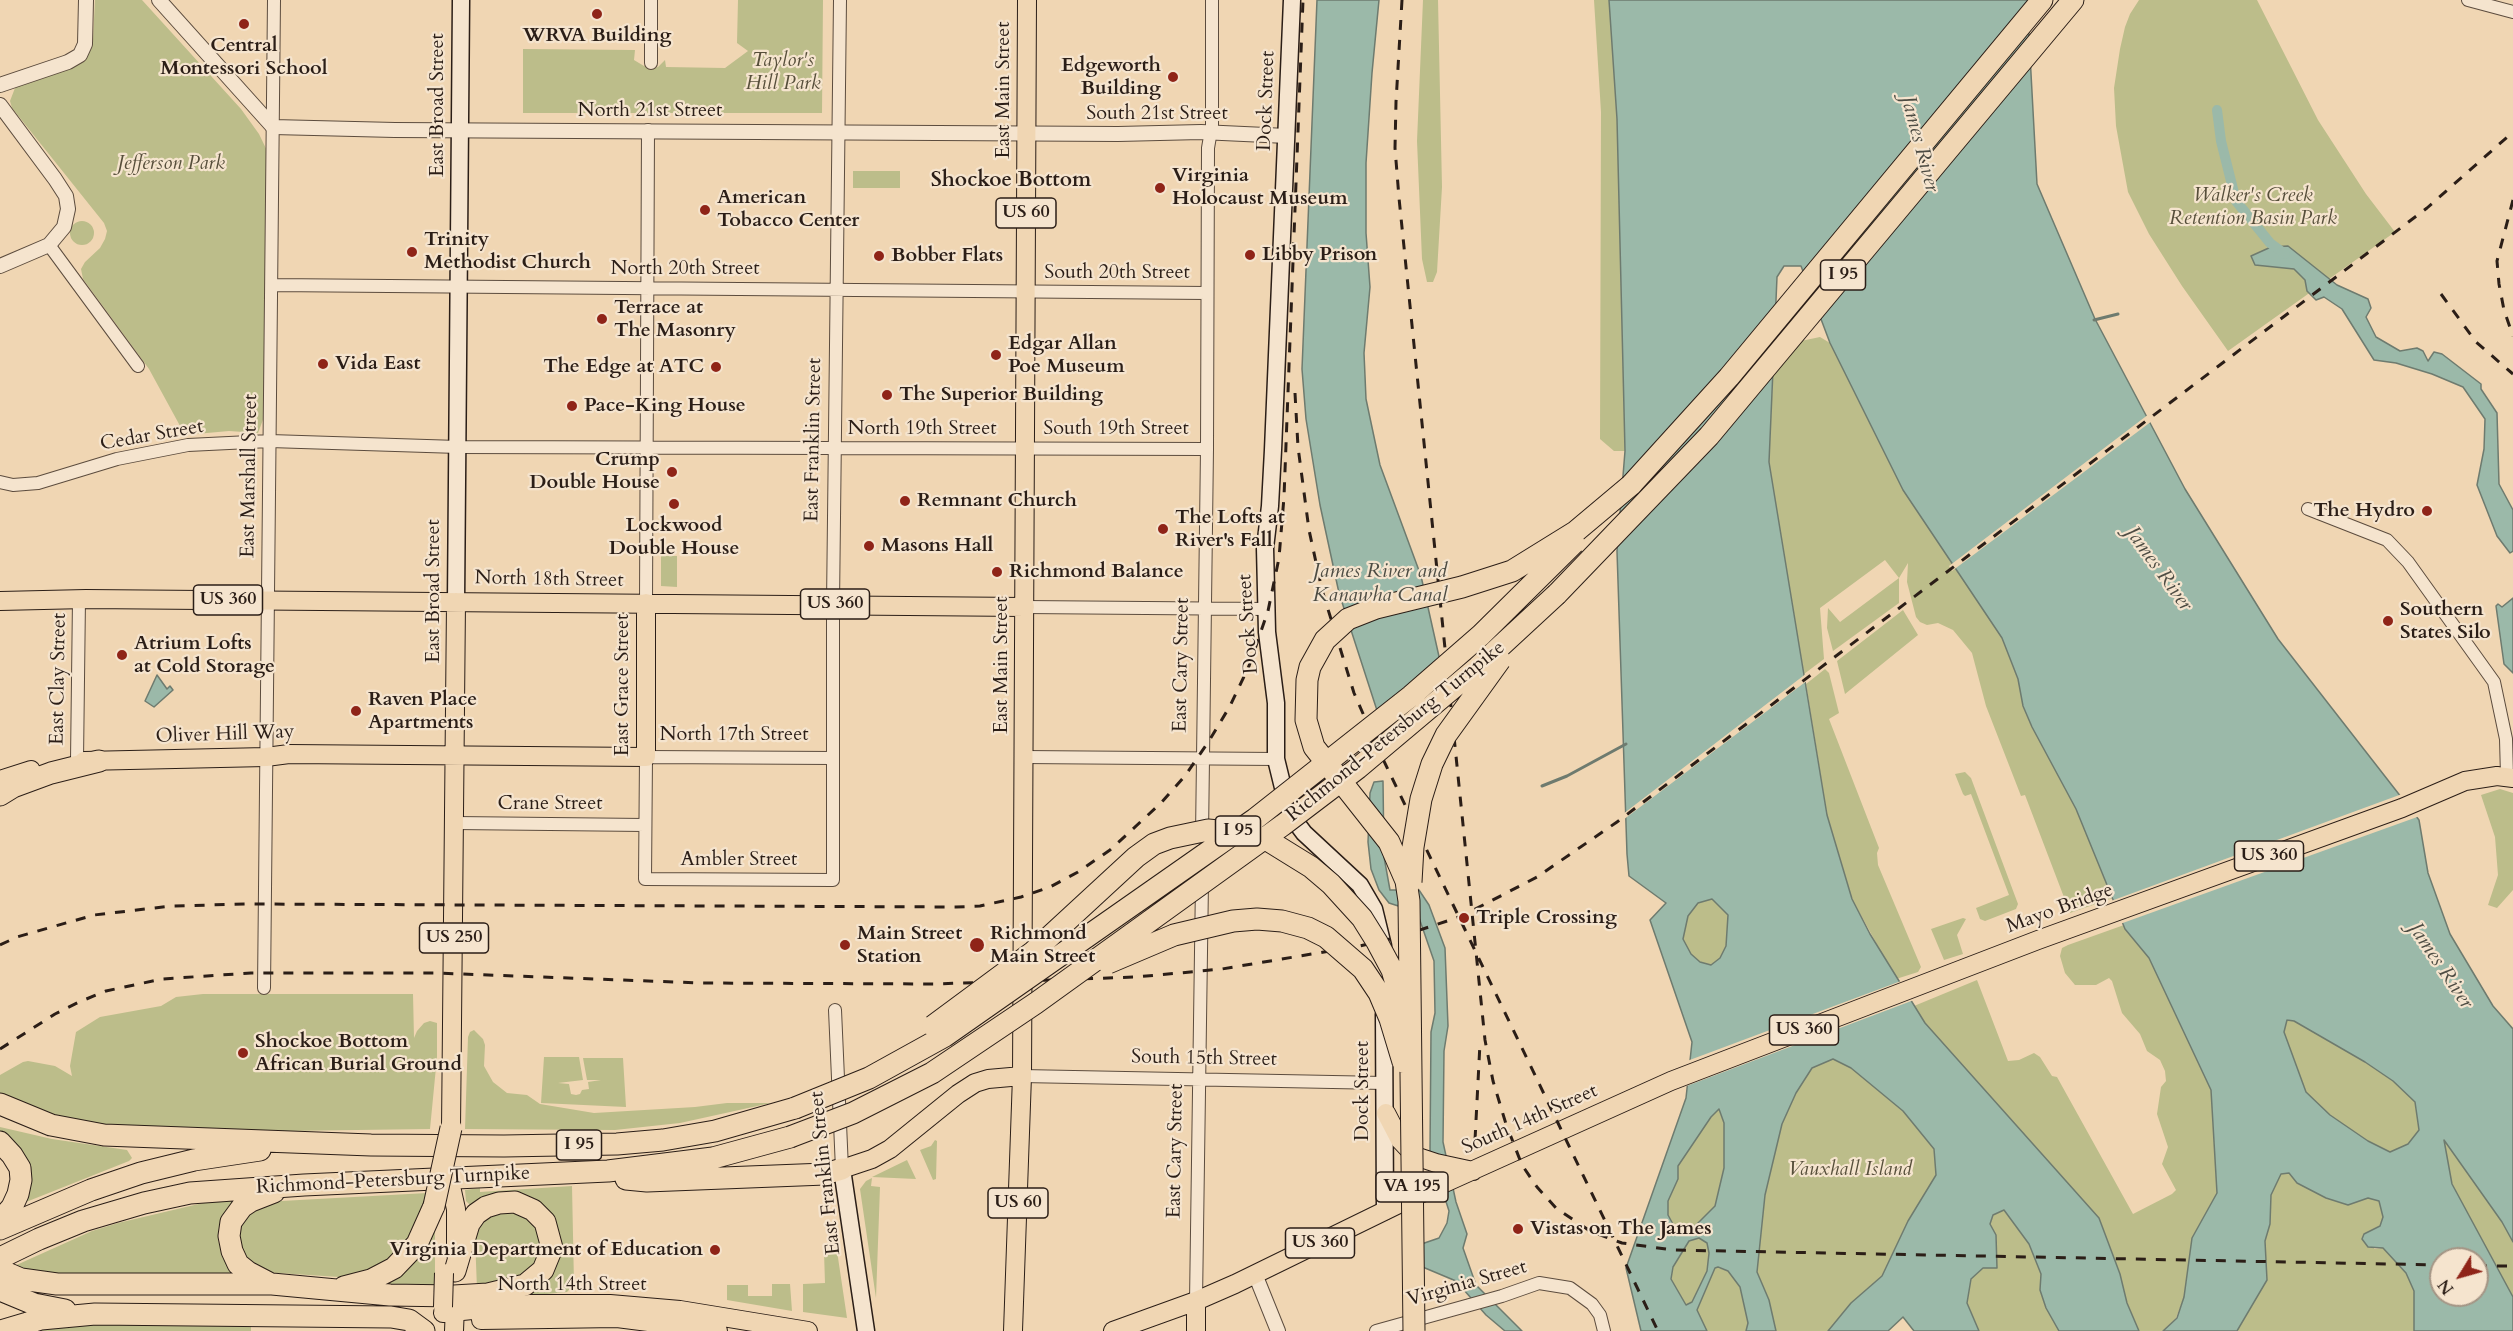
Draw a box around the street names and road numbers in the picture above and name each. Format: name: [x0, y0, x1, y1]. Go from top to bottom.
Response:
street label: East Main Street: [992, 21, 1016, 159]
street label: East Broad Street: [426, 33, 450, 177]
street label: Dock Street: [1253, 50, 1281, 152]
street label: North 21st Street: [578, 99, 722, 123]
street label: South 21st Street: [1086, 102, 1228, 126]
road number: US 60: [996, 198, 1056, 228]
street label: North 20th Street: [610, 257, 760, 281]
road number: I 95: [1820, 260, 1866, 290]
street label: South 20th Street: [1044, 261, 1190, 285]
street label: East Franklin Street: [801, 358, 827, 522]
street label: East Marshall Street: [237, 394, 263, 558]
street label: Cedar Street: [98, 415, 206, 457]
street label: North 19th Street: [847, 417, 997, 441]
street label: South 19th Street: [1043, 417, 1189, 441]
street label: East Broad Street: [422, 519, 446, 663]
street label: North 18th Street: [474, 567, 624, 593]
street label: Dock Street: [1234, 573, 1264, 675]
road number: US 360: [194, 585, 262, 615]
road number: US 360: [800, 589, 870, 619]
street label: East Main Street: [990, 596, 1014, 734]
street label: East Cary Street: [1169, 597, 1195, 733]
street label: East Clay Street: [46, 613, 72, 745]
street label: East Grace Street: [611, 614, 635, 756]
street label: Richmond-Petersburg Turnpike: [1282, 636, 1510, 828]
street label: Oliver Hill Way: [155, 721, 295, 749]
street label: North 17th Street: [659, 723, 809, 747]
street label: Crane Street: [497, 792, 603, 816]
road number: I 95: [1216, 816, 1260, 846]
road number: US 360: [2234, 841, 2304, 871]
street label: Ambler Street: [681, 848, 797, 872]
street label: Mayo Bridge: [2003, 879, 2117, 939]
road number: US 250: [420, 923, 488, 953]
road number: US 360: [1770, 1015, 1838, 1045]
street label: Dock Street: [1351, 1041, 1375, 1141]
street label: South 15th Street: [1131, 1046, 1277, 1072]
street label: South 14th Street: [1459, 1079, 1601, 1161]
street label: East Cary Street: [1163, 1083, 1189, 1219]
street label: East Franklin Street: [805, 1090, 847, 1256]
road number: I 95: [556, 1130, 602, 1160]
street label: Richmond-Petersburg Turnpike: [255, 1162, 531, 1200]
road number: VA 195: [1376, 1172, 1448, 1202]
road number: US 60: [988, 1188, 1048, 1218]
road number: US 360: [1286, 1228, 1354, 1258]
street label: Virginia Street: [1404, 1255, 1530, 1313]
street label: North 14th Street: [497, 1273, 647, 1297]

